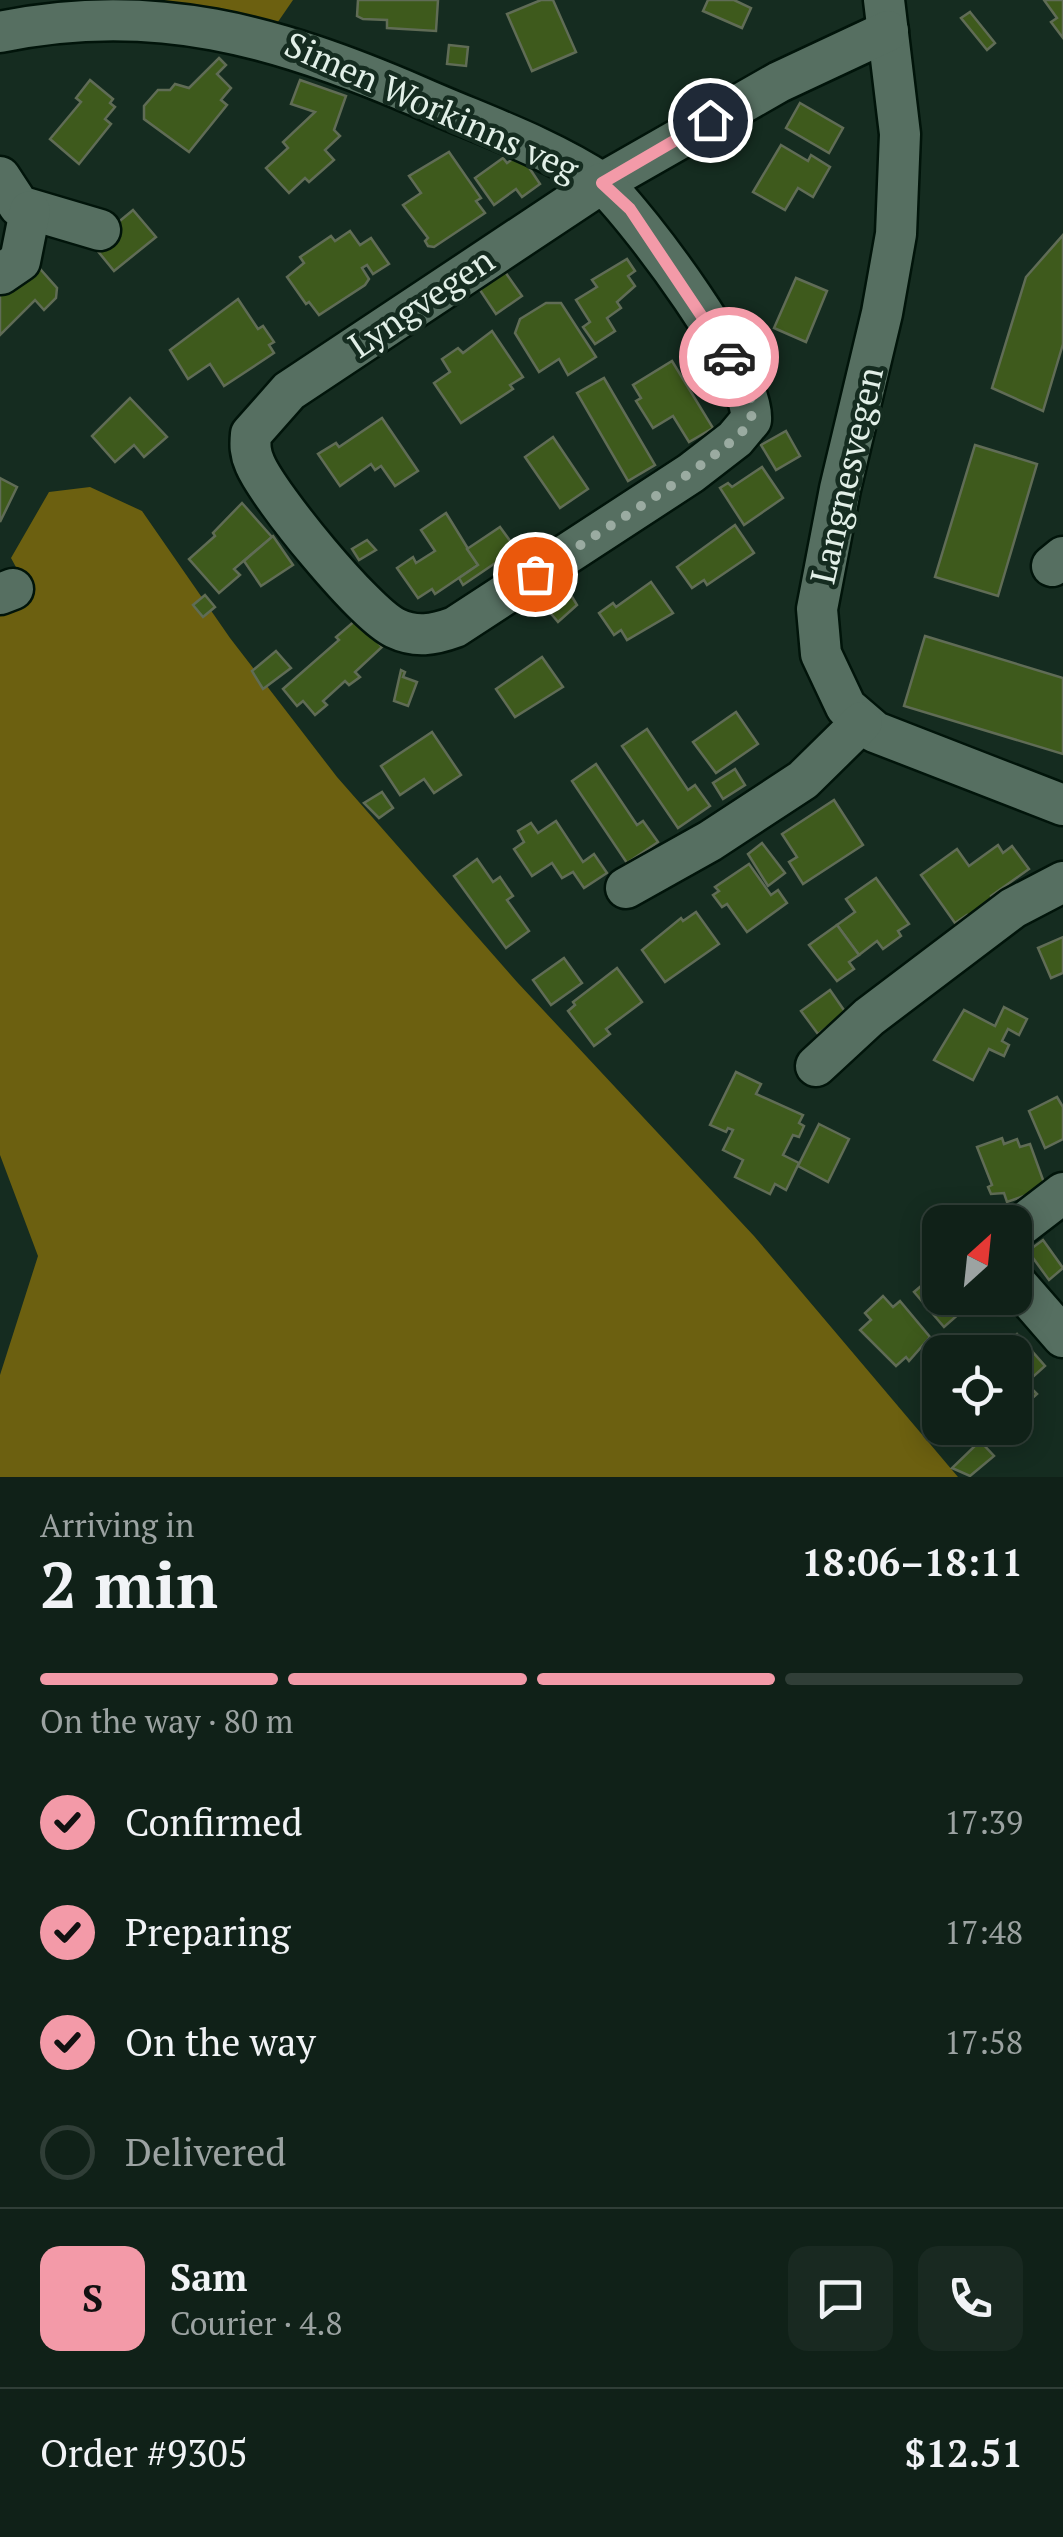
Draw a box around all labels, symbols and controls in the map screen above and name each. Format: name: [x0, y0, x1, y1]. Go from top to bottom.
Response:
street label: Simen Workinns veg: [278, 21, 586, 192]
pin: [668, 78, 753, 163]
icon: home: [683, 93, 738, 148]
street label: Lyngvegen: [339, 236, 503, 367]
courier: [679, 307, 779, 407]
icon: car: [702, 330, 757, 385]
street label: Langnesvegen: [799, 362, 893, 588]
pin: [493, 532, 578, 617]
icon: bag: [508, 547, 563, 602]
north arrow: [922, 1205, 1032, 1315]
map controls: [922, 1205, 1032, 1445]
button: locate: [922, 1335, 1032, 1445]
text: Arriving in: [40, 1504, 194, 1546]
text: 18:06–18:11: [801, 1537, 1023, 1587]
text: 2 min: [40, 1540, 218, 1627]
text: On the way · 80 m: [40, 1700, 293, 1742]
icon: check: [40, 1795, 95, 1850]
text: Confirmed: [125, 1797, 303, 1847]
text: 17:39: [944, 1801, 1023, 1843]
icon: check: [40, 1905, 95, 1960]
text: Preparing: [125, 1907, 291, 1957]
text: 17:48: [944, 1911, 1023, 1953]
icon: check: [40, 2015, 95, 2070]
text: On the way: [125, 2017, 316, 2067]
text: 17:58: [944, 2021, 1023, 2063]
text: Delivered: [125, 2127, 286, 2177]
button: chat: [788, 2246, 893, 2351]
button: phone: [918, 2246, 1023, 2351]
text: Sam: [170, 2252, 247, 2302]
text: S: [82, 2273, 103, 2323]
text: Courier · 4.8: [170, 2302, 342, 2344]
text: Order #9305: [40, 2428, 248, 2478]
text: $12.51: [904, 2428, 1023, 2478]

